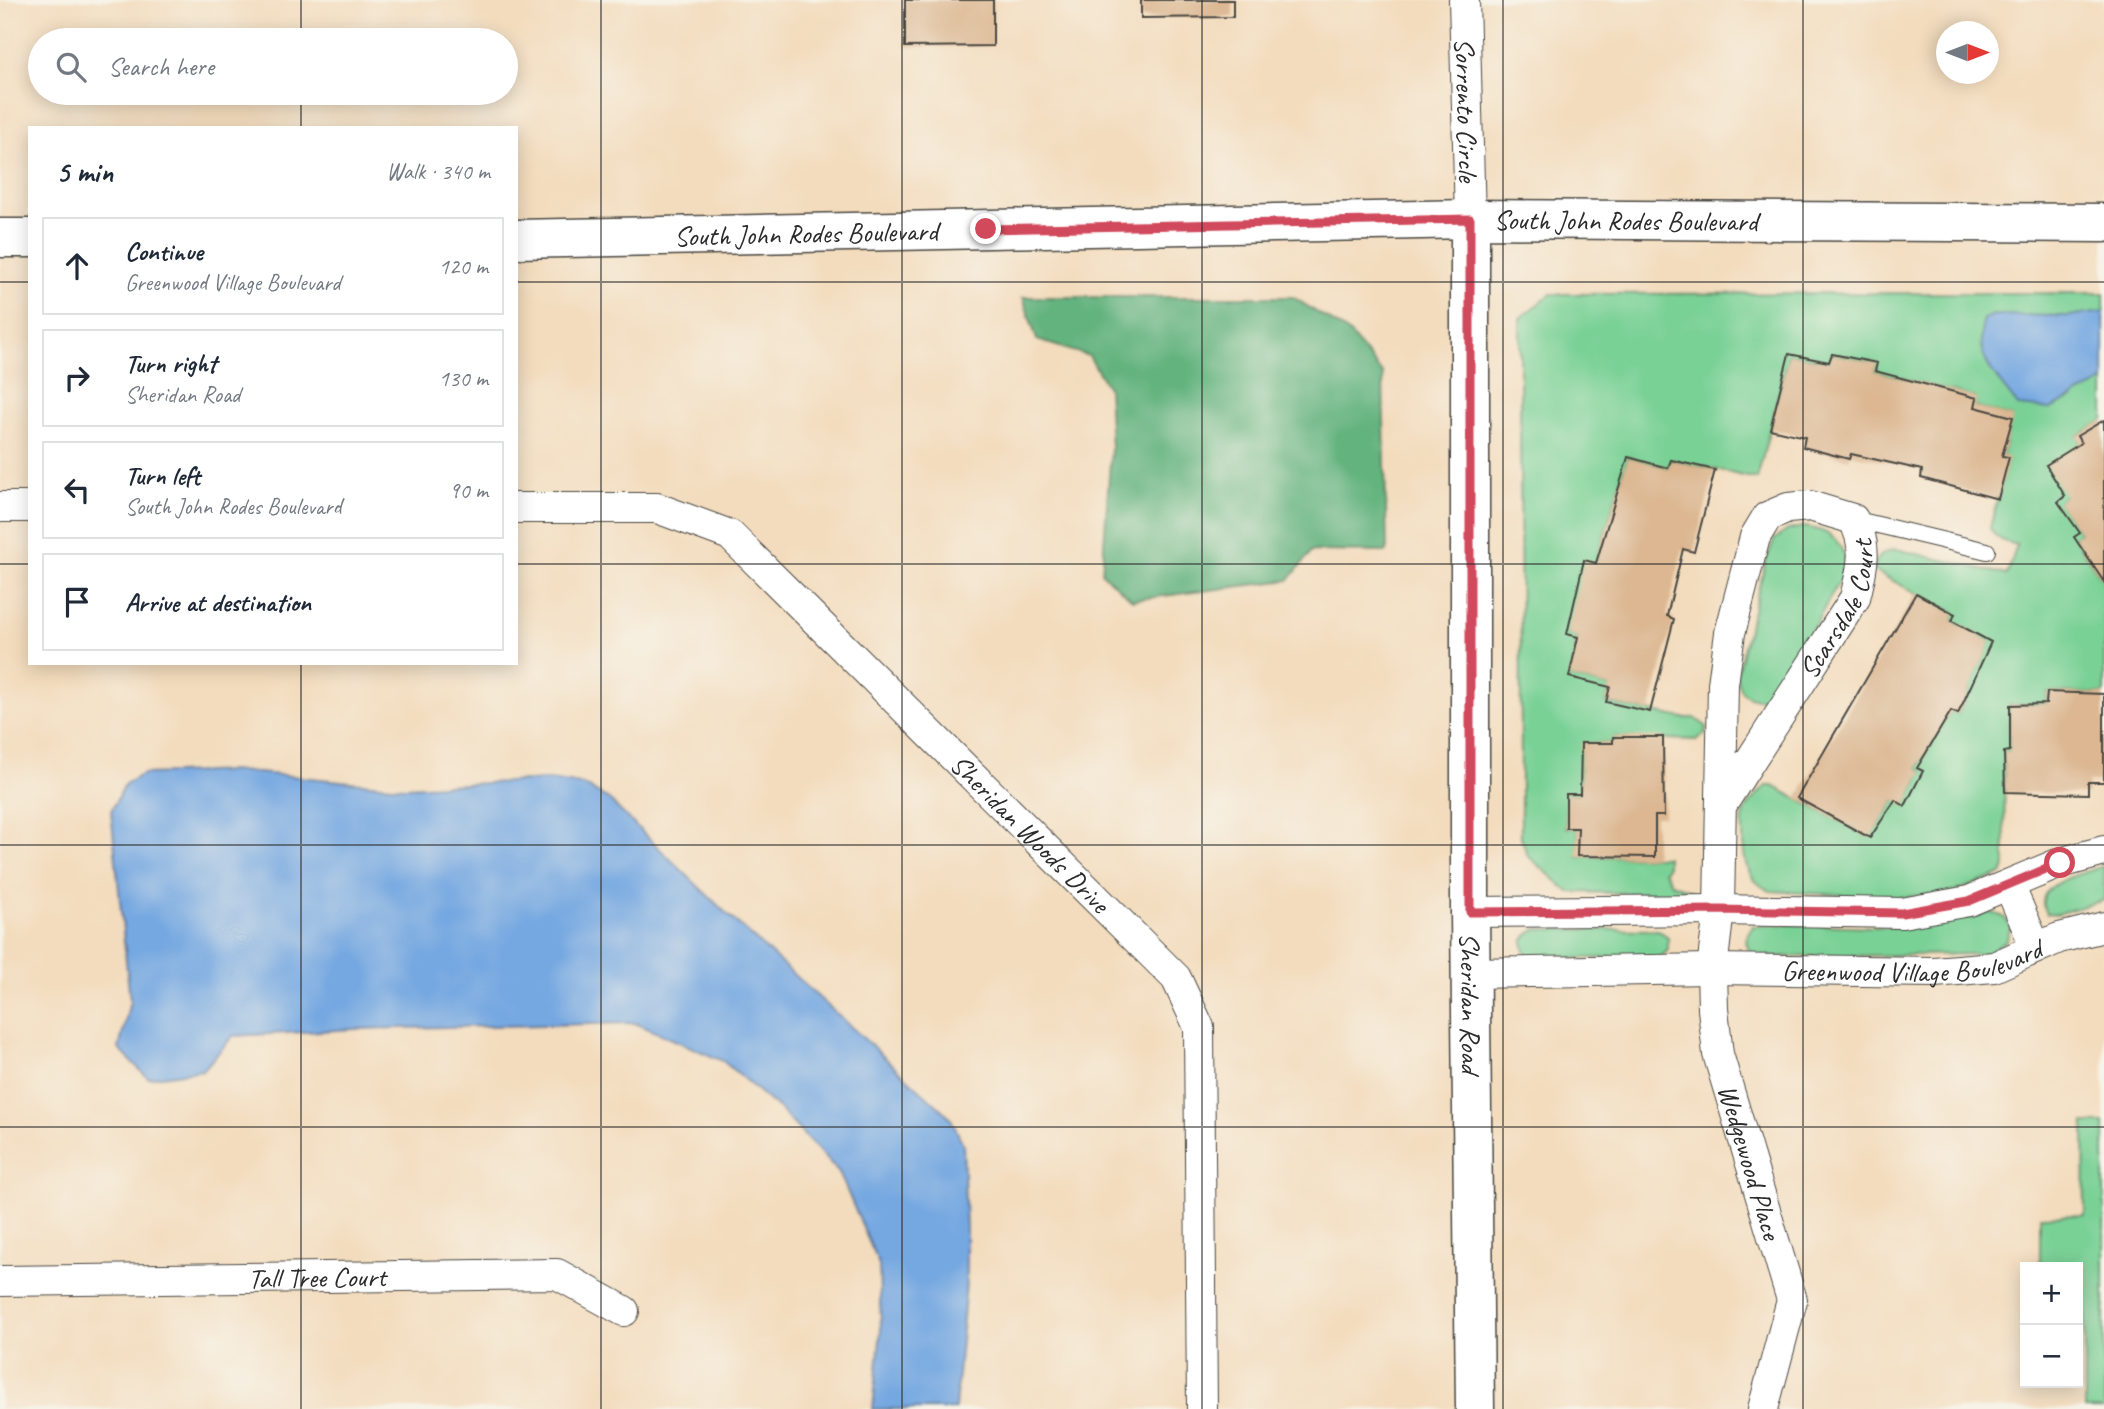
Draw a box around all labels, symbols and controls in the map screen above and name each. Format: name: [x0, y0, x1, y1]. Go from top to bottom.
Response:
north arrow: [1936, 21, 1999, 84]
search box: [28, 28, 518, 105]
street label: Sorrento Circle: [1447, 38, 1486, 184]
icon: search: [52, 48, 90, 86]
text: Search here: [108, 50, 214, 83]
text: 5 min: [56, 153, 113, 191]
text: Walk · 340 m: [386, 157, 490, 186]
street label: South John Rodes Boulevard: [1494, 202, 1762, 239]
street label: South John Rodes Boulevard: [674, 213, 942, 254]
route end: [970, 213, 1001, 244]
text: Continue: [125, 235, 203, 268]
icon: ahead: [58, 247, 96, 285]
text: 120 m: [439, 252, 488, 281]
text: Greenwood Village Boulevard: [125, 268, 341, 297]
text: Turn right: [125, 347, 216, 380]
icon: right: [58, 359, 96, 397]
text: 130 m: [439, 364, 488, 393]
text: Sheridan Road: [125, 380, 240, 409]
text: Turn left: [125, 459, 200, 492]
icon: left: [58, 471, 96, 509]
text: 90 m: [449, 476, 488, 505]
text: South John Rodes Boulevard: [125, 492, 342, 521]
street label: Scarsdale Court: [1791, 535, 1881, 685]
icon: arrive: [58, 583, 96, 621]
text: Arrive at destination: [125, 586, 311, 619]
street label: Sheridan Woods Drive: [943, 747, 1118, 922]
route start: [2044, 847, 2075, 878]
street label: Greenwood Village Boulevard: [1781, 929, 2051, 990]
street label: Sheridan Road: [1452, 933, 1489, 1077]
street label: Wedgewood Place: [1710, 1080, 1790, 1245]
street label: Tall Tree Court: [248, 1259, 389, 1296]
map controls: [2020, 1262, 2083, 1388]
button: +: [2020, 1262, 2083, 1325]
button: −: [2020, 1325, 2083, 1388]

